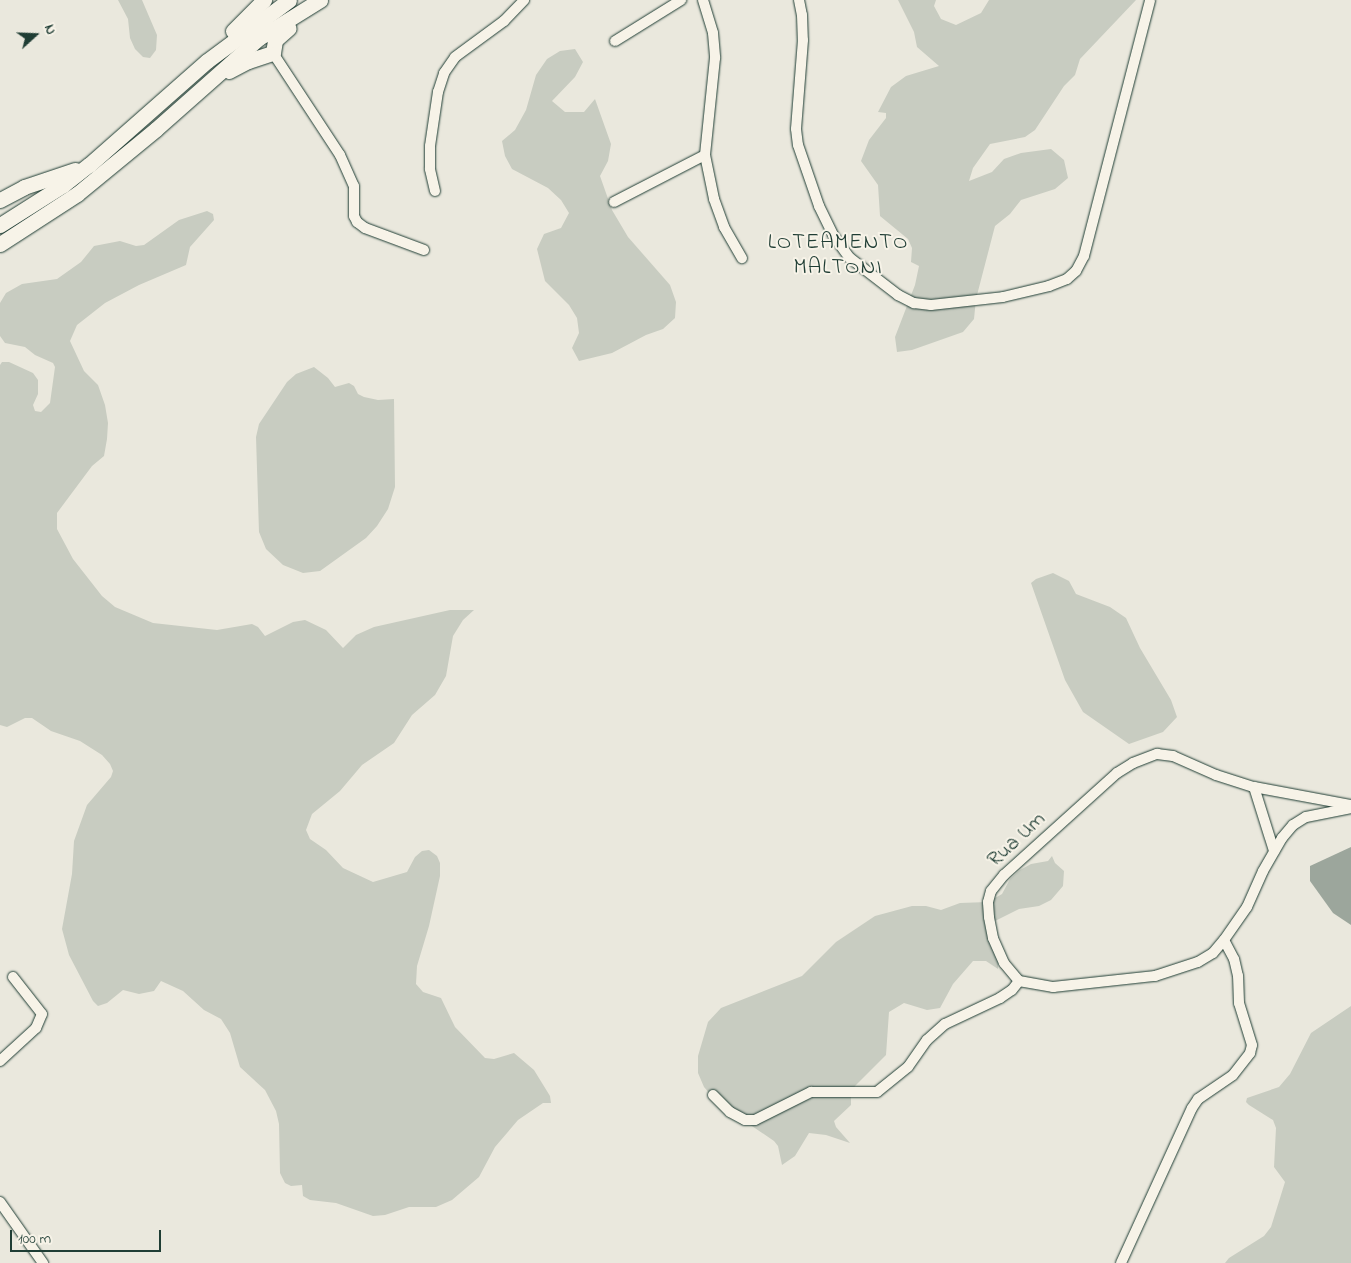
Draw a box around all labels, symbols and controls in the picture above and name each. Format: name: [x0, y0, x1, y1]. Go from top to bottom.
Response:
north arrow: [10, 10, 60, 60]
text: N: [38, 22, 61, 38]
district label: LOTEAMENTO MALTONI: [766, 230, 910, 282]
street label: Rua Um: [983, 807, 1051, 873]
scale bar: [12, 1220, 164, 1252]
text: 100 m: [18, 1228, 51, 1250]

